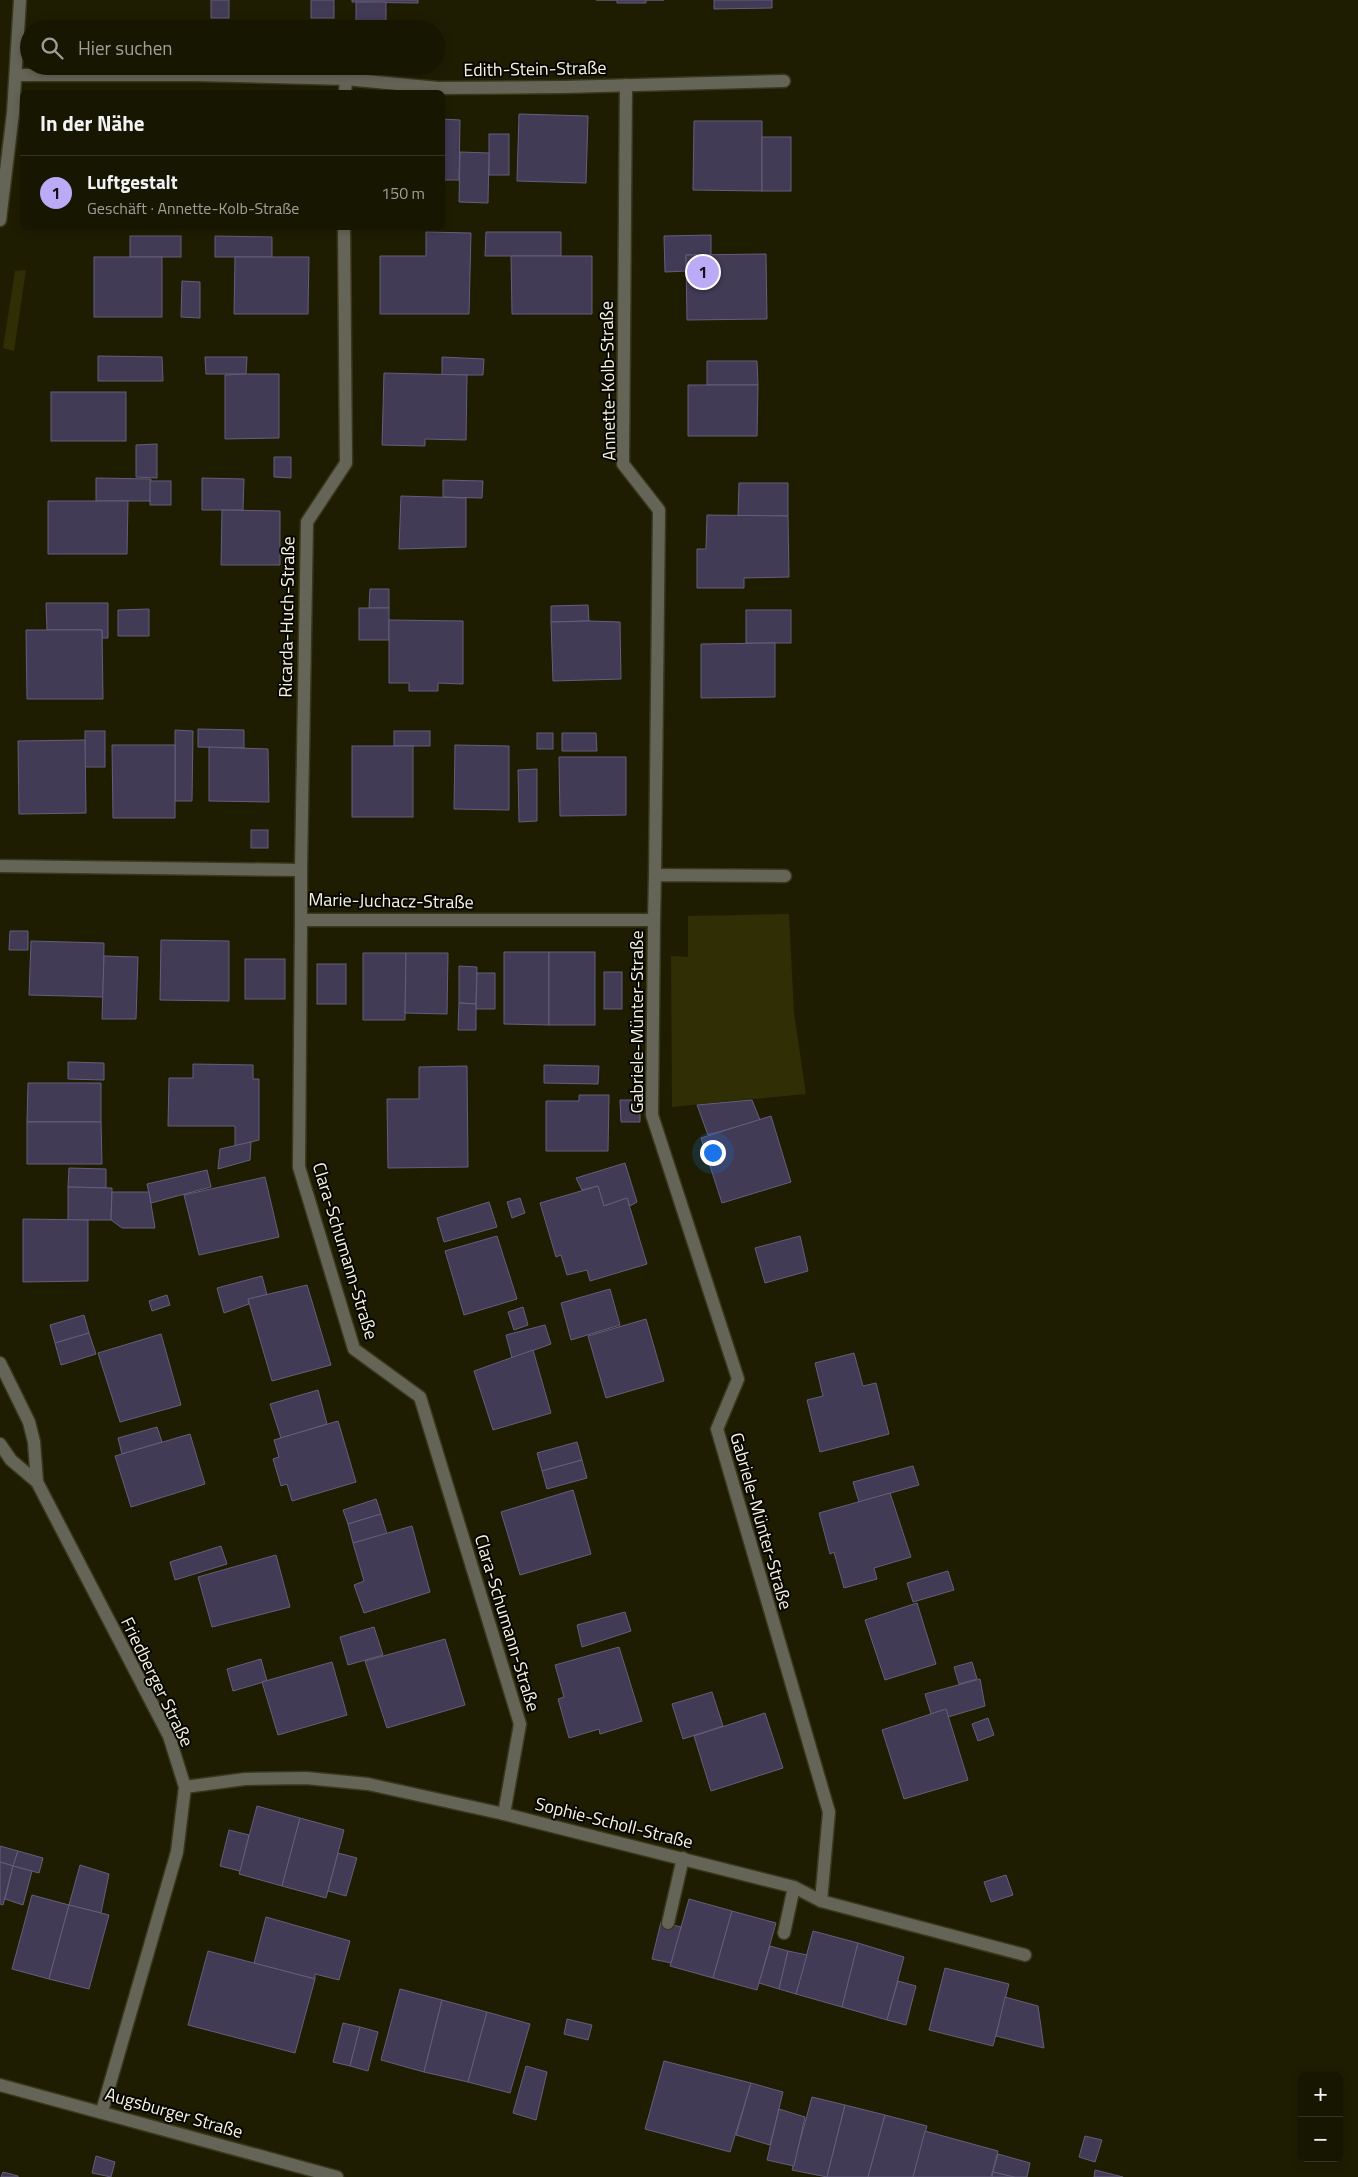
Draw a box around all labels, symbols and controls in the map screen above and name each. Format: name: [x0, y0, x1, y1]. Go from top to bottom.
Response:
search box: [20, 20, 445, 75]
text: Hier suchen: [78, 33, 173, 62]
icon: search: [38, 34, 66, 62]
street label: Edith-Stein-Straße: [463, 54, 607, 83]
text: In der Nähe: [40, 107, 145, 139]
text: Luftgestalt: [87, 167, 178, 196]
text: 1: [52, 181, 60, 205]
text: 150 m: [381, 181, 425, 205]
text: Geschäft · Annette-Kolb-Straße: [87, 196, 299, 220]
pin: 1: [687, 253, 719, 291]
street label: Annette-Kolb-Straße: [593, 301, 622, 461]
street label: Ricarda-Huch-Straße: [272, 536, 301, 698]
street label: Marie-Juchacz-Straße: [308, 886, 474, 915]
street label: Gabriele-Münter-Straße: [623, 930, 650, 1114]
your location: [700, 1140, 726, 1166]
street label: Clara-Schumann-Straße: [306, 1159, 385, 1343]
street label: Gabriele-Münter-Straße: [723, 1429, 800, 1613]
street label: Clara-Schumann-Straße: [468, 1531, 547, 1715]
street label: Friedberger Straße: [114, 1612, 201, 1751]
street label: Sophie-Scholl-Straße: [532, 1790, 696, 1855]
map controls: [1298, 2072, 1343, 2162]
button: +: [1298, 2072, 1343, 2117]
street label: Augsburger Straße: [102, 2080, 246, 2145]
button: −: [1298, 2117, 1343, 2162]

